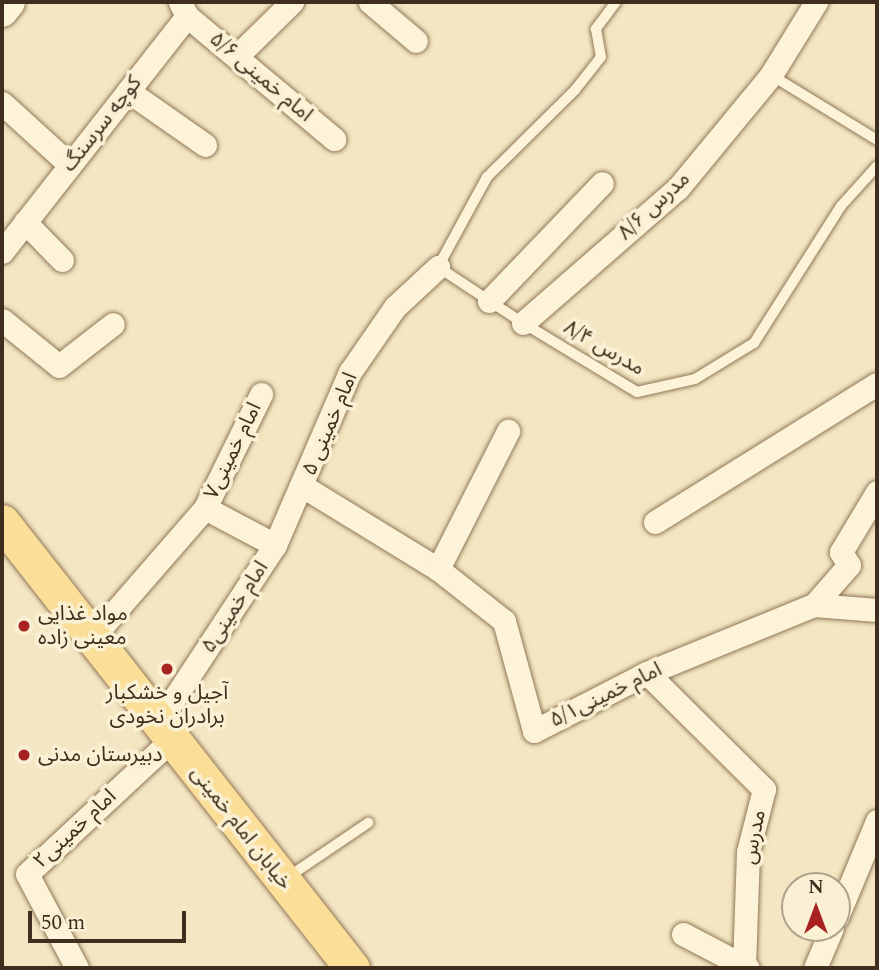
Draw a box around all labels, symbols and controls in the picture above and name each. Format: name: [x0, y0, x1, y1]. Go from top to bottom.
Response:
street label: امام خمینی ۵/۶: [204, 27, 318, 127]
street label: کوچه سرسنگ: [57, 71, 147, 177]
street label: مدرس ۸/۶: [613, 166, 695, 246]
street label: مدرس ۸/۴: [559, 315, 649, 381]
street label: امام خمینی ۵: [297, 369, 363, 479]
street label: امام خمینی۷: [199, 398, 267, 504]
street label: امام خمینی۵: [196, 556, 274, 658]
place label: مواد غذایی معینی زاده: [38, 601, 128, 651]
marker: مواد غذایی معینی زاده: [16, 618, 32, 634]
street label: امام خمینی۵/۱: [546, 657, 666, 733]
marker: آجیل و خشکبار برادران نخودی: [159, 661, 175, 677]
place label: آجیل و خشکبار برادران نخودی: [106, 680, 228, 730]
place label: دبیرستان مدنی: [38, 742, 163, 768]
marker: دبیرستان مدنی: [16, 747, 32, 763]
street label: خیابان امام خمینی: [185, 761, 297, 895]
street label: امام خمینی۲: [28, 784, 122, 874]
street label: مدرس: [736, 808, 772, 866]
north arrow: [781, 872, 851, 942]
text: N: [808, 873, 824, 902]
scale bar: [32, 897, 189, 941]
text: 50 m: [41, 907, 85, 939]

